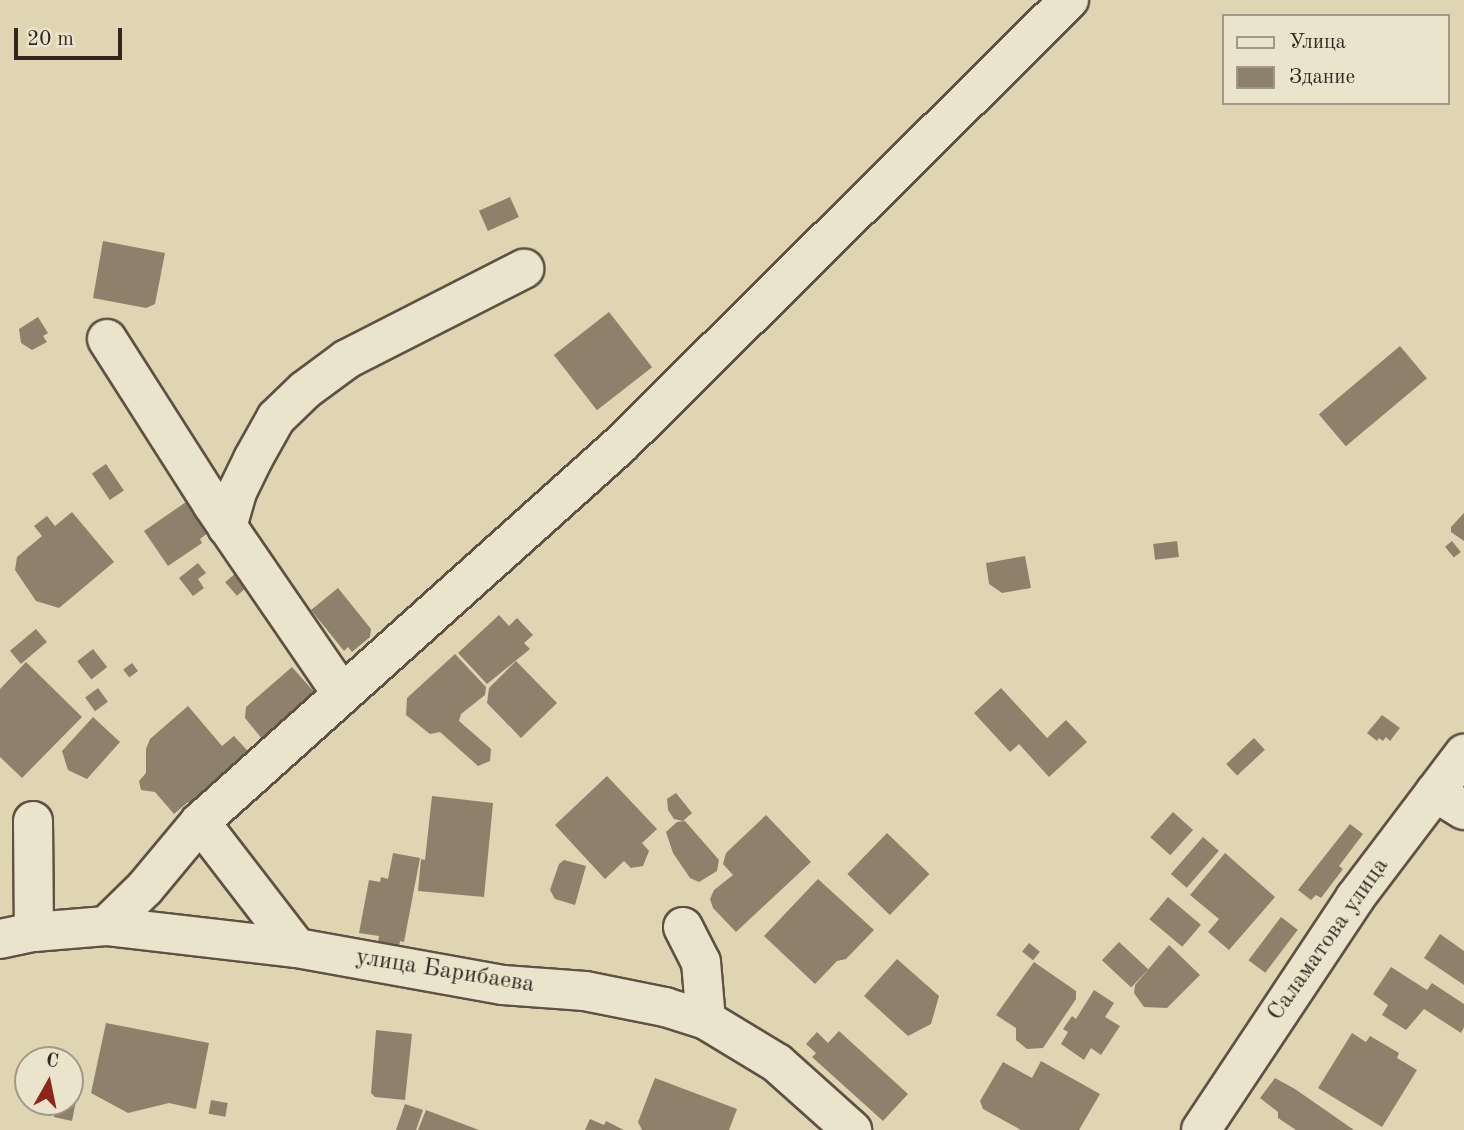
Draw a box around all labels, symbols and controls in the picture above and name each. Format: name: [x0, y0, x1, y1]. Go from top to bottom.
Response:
scale bar: [18, 14, 126, 58]
legend: [1222, 14, 1450, 105]
text: 20 m: [27, 29, 74, 50]
text: Улица: [1289, 32, 1346, 53]
text: Здание: [1289, 67, 1355, 88]
street label: Саламатова улица: [1262, 853, 1396, 1027]
street label: улица Барибаева: [354, 944, 536, 1000]
north arrow: [14, 1046, 84, 1116]
text: С: [44, 1051, 60, 1072]

